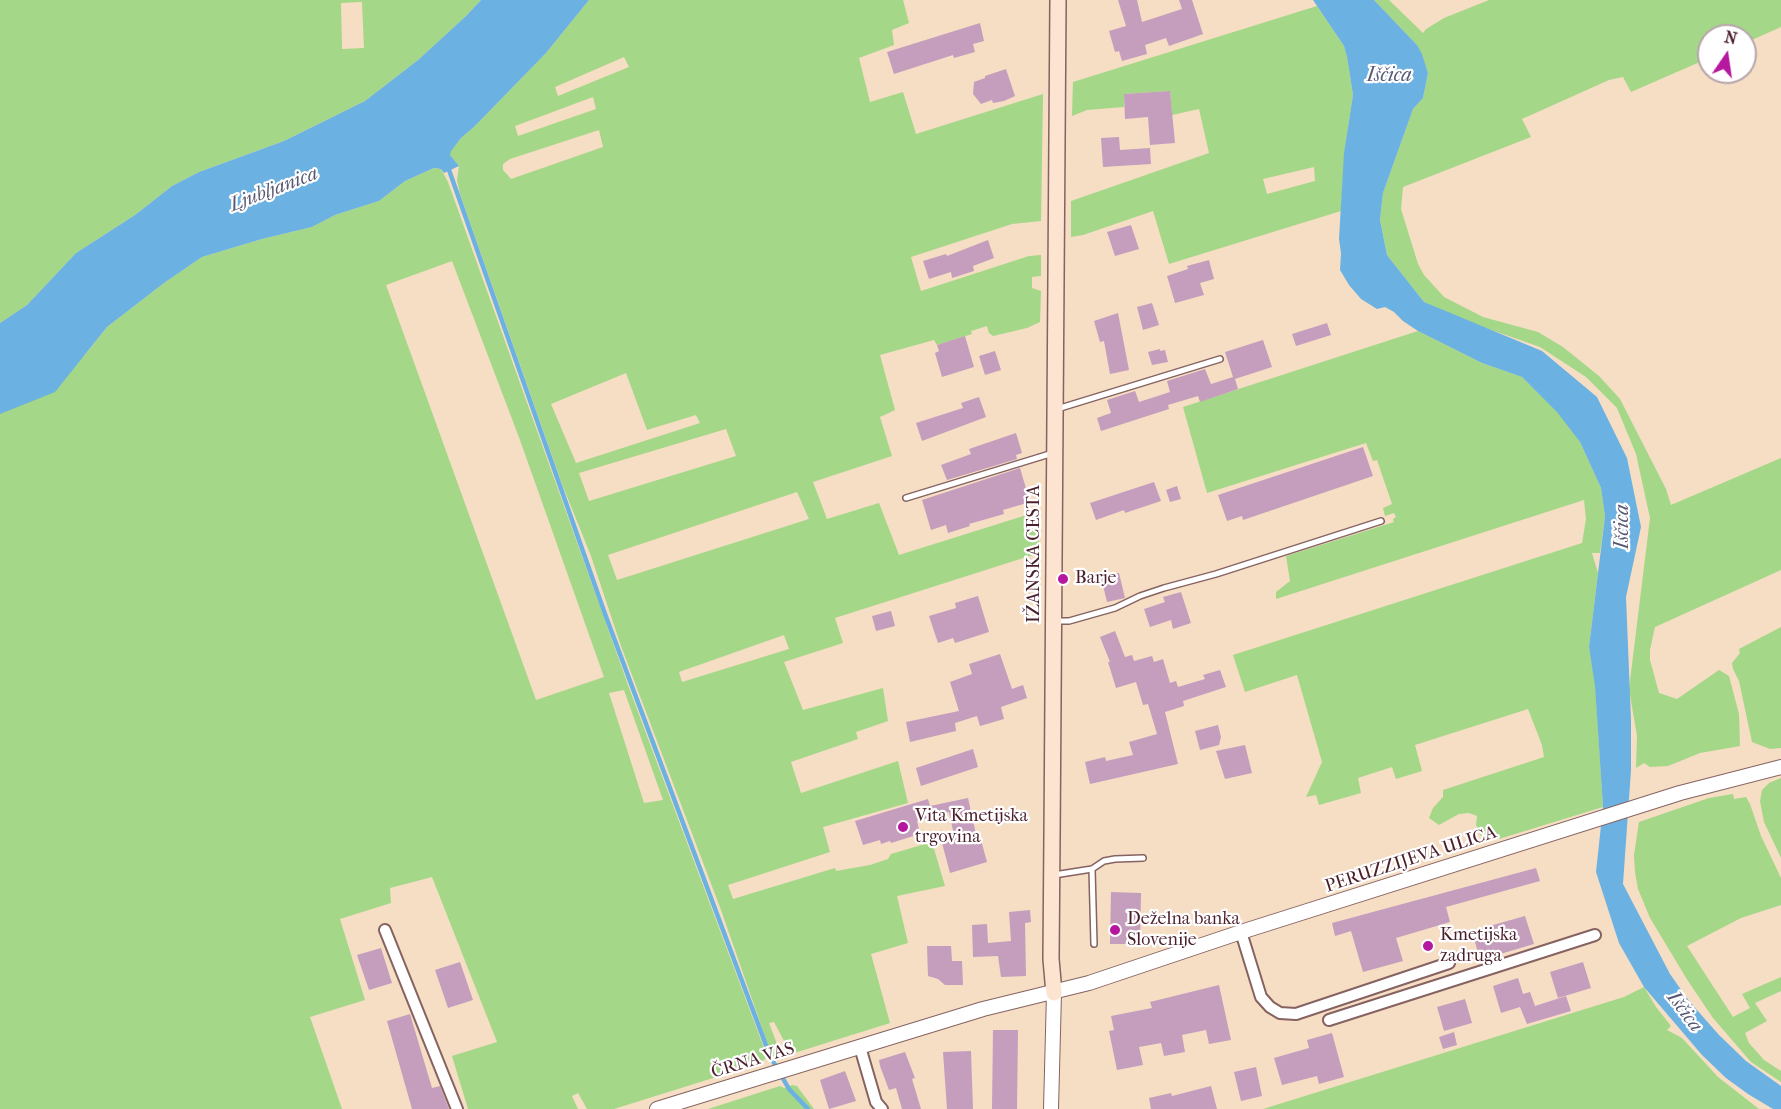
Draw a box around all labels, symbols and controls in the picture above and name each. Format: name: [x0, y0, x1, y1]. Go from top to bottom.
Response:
north arrow: [1697, 24, 1757, 84]
text: N: [1723, 27, 1739, 49]
water label: Iščica: [1366, 64, 1412, 88]
water label: Ljubljanica: [227, 162, 321, 218]
street label: IŽANSKA CESTA: [1024, 485, 1046, 623]
water label: Iščica: [1611, 504, 1635, 550]
place label: Barje: [1075, 568, 1116, 590]
marker: Barje: [1056, 572, 1070, 586]
place label: Vita Kmetijska trgovina: [915, 806, 1028, 848]
marker: Vita Kmetijska trgovina: [896, 820, 910, 834]
street label: PERUZZIJEVA ULICA: [1323, 822, 1499, 898]
place label: Deželna banka Slovenije: [1127, 909, 1240, 952]
marker: Deželna banka Slovenije: [1108, 923, 1122, 937]
place label: Kmetijska zadruga: [1440, 925, 1517, 968]
marker: Kmetijska zadruga: [1421, 939, 1435, 953]
water label: Iščica: [1661, 987, 1707, 1037]
street label: ČRNA VAS: [709, 1038, 797, 1084]

